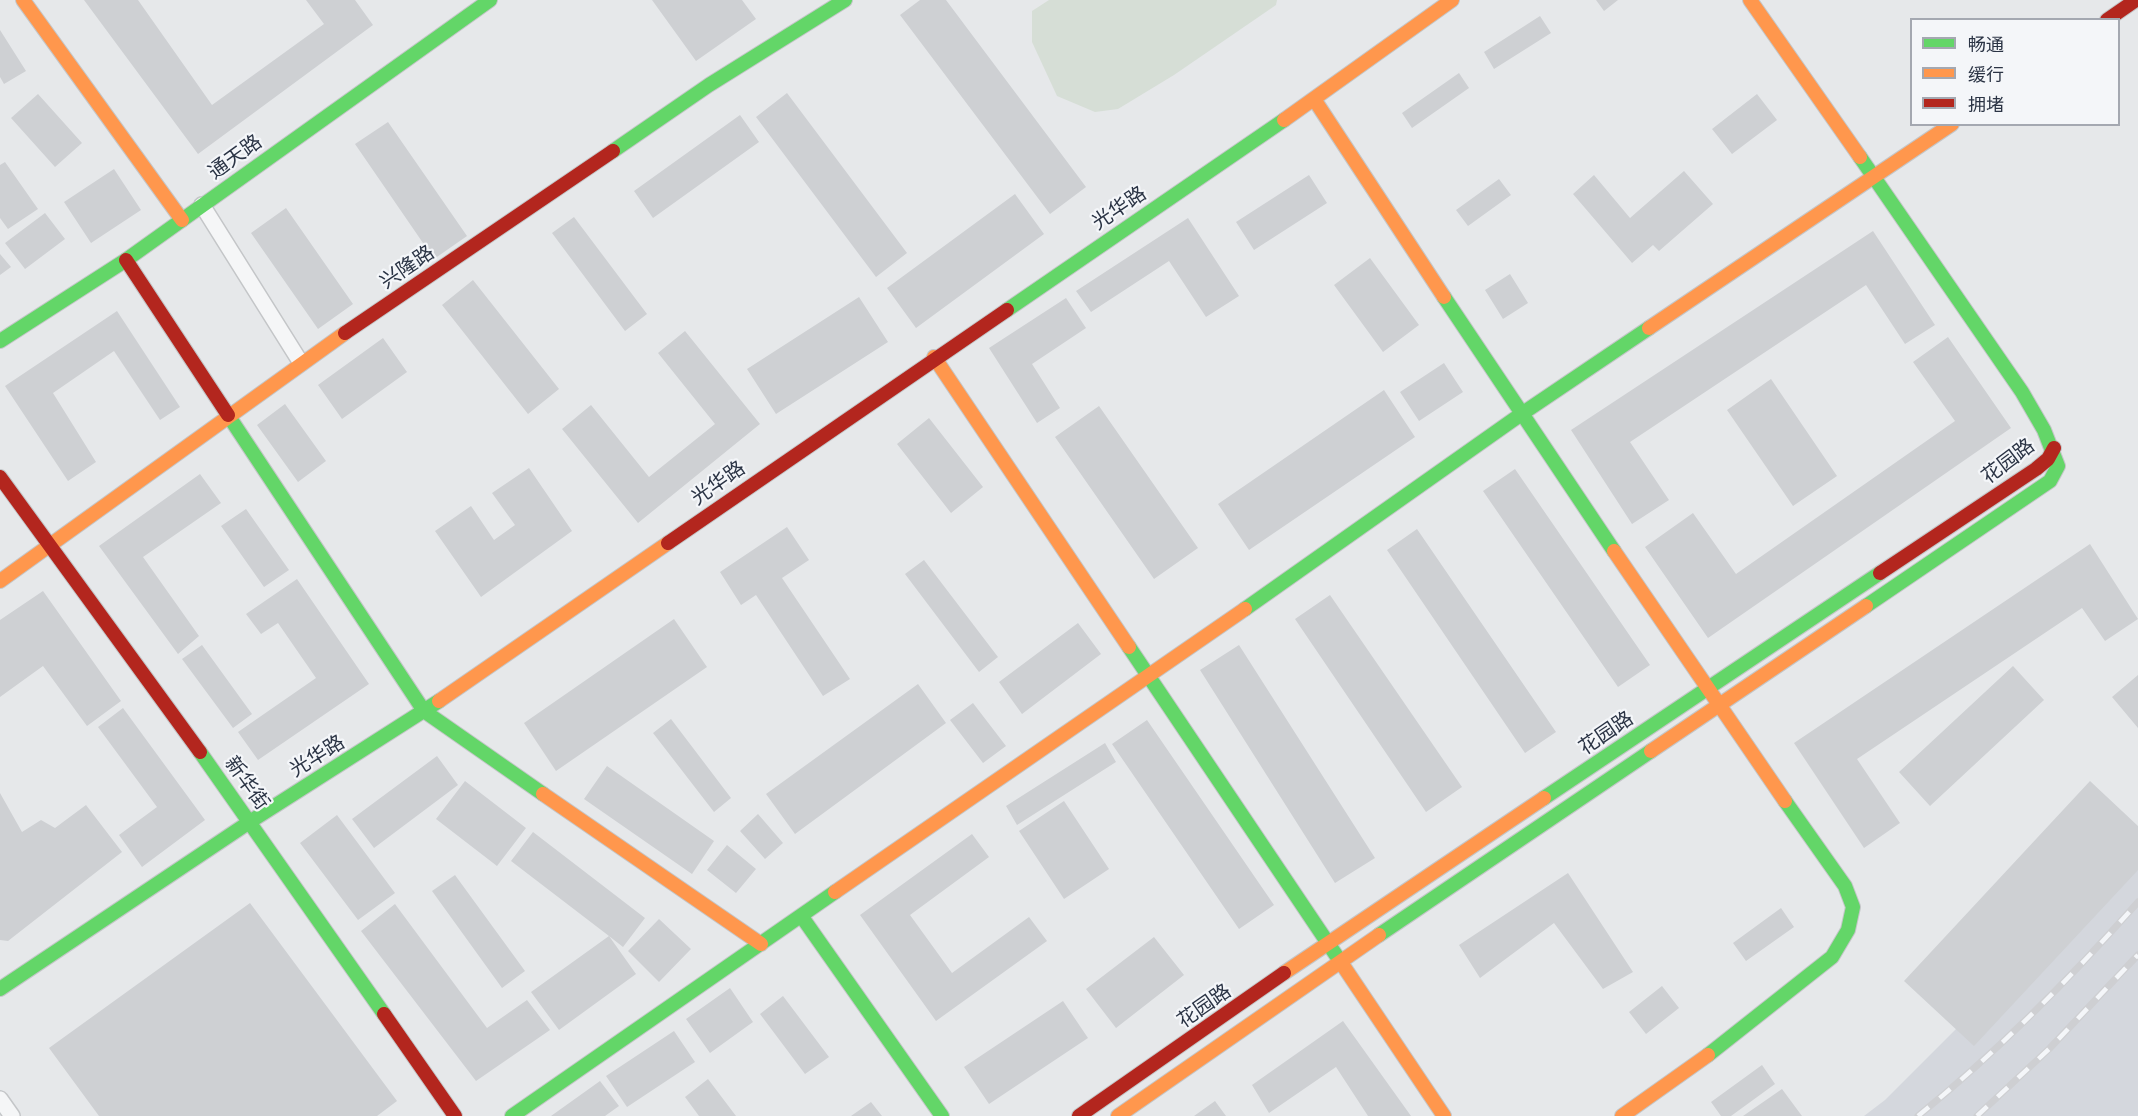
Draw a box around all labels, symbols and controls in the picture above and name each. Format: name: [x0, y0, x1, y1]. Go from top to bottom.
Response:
legend: [1910, 18, 2120, 126]
text: 畅通: [1968, 33, 2004, 55]
text: 缓行: [1968, 63, 2004, 85]
text: 拥堵: [1968, 93, 2004, 115]
street label: 通天路: [204, 130, 266, 184]
street label: 光华路: [1087, 181, 1151, 235]
street label: 兴隆路: [375, 240, 439, 294]
street label: 花园路: [1977, 433, 2039, 489]
street label: 光华路: [687, 456, 749, 510]
street label: 花园路: [1574, 706, 1638, 760]
street label: 光华路: [285, 730, 349, 782]
street label: 新华街: [220, 752, 274, 814]
street label: 花园路: [1173, 979, 1235, 1033]

